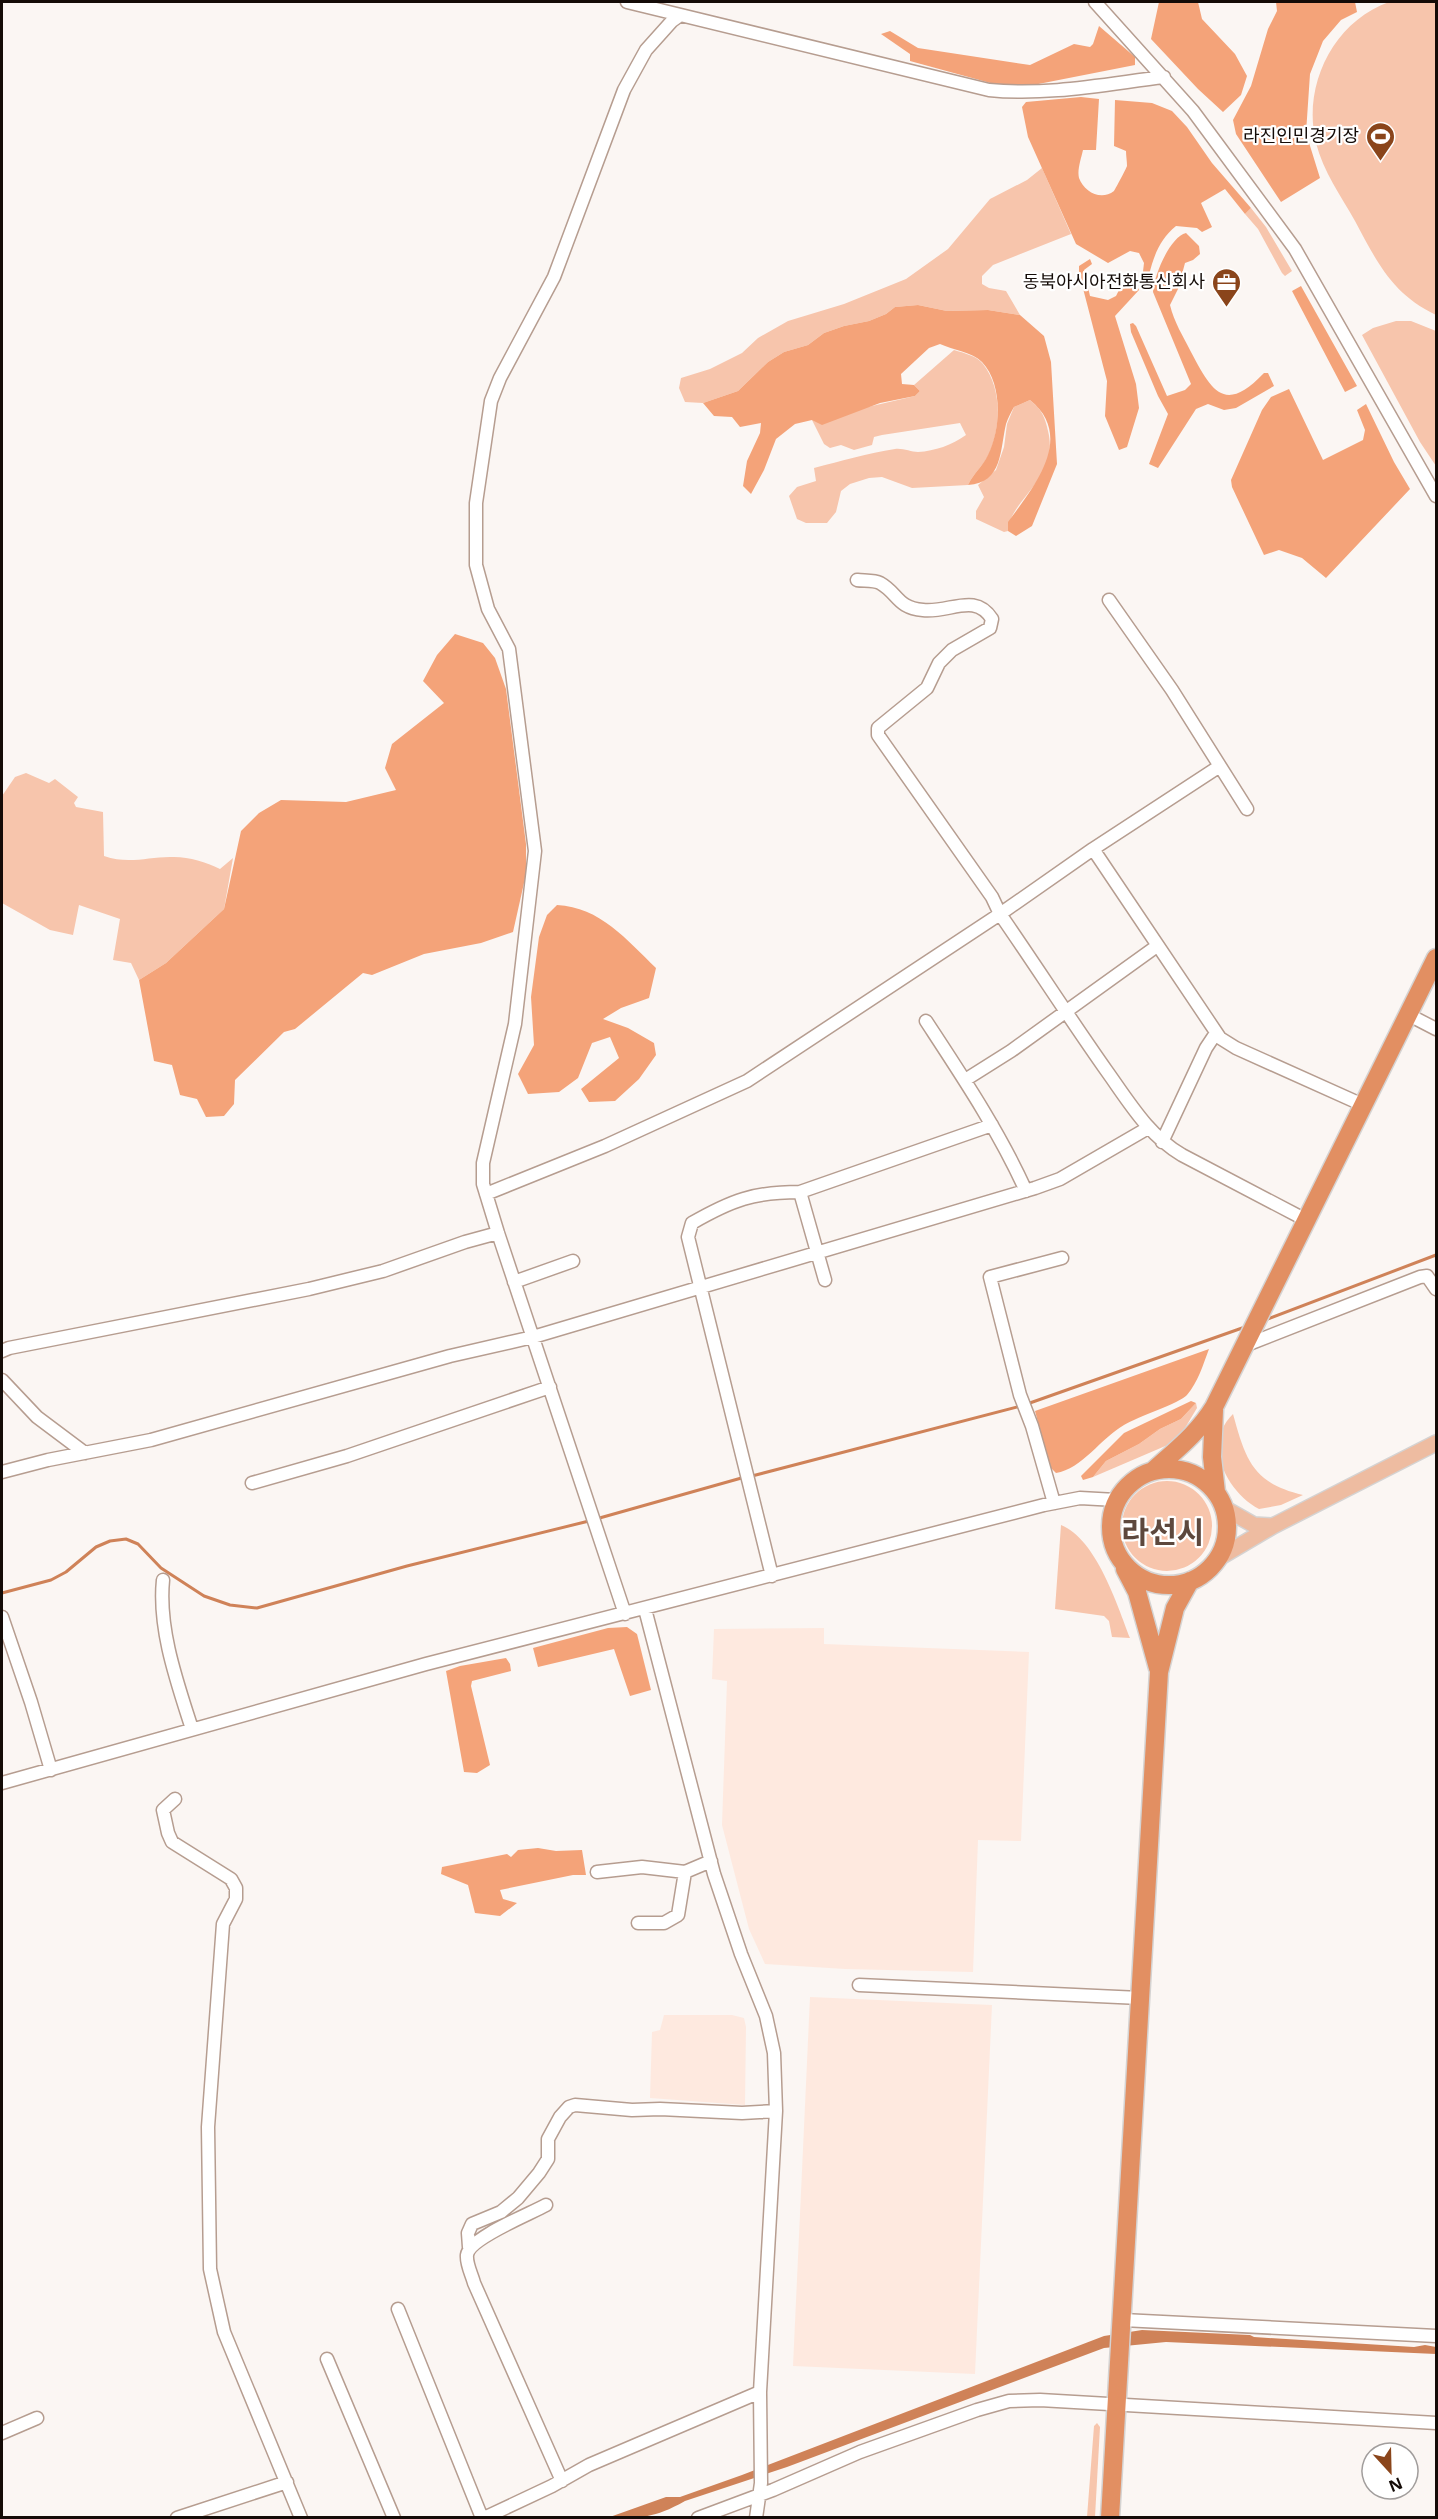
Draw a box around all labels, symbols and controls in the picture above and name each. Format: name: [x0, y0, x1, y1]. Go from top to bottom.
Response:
sports icon: 라진인민경기장: [1364, 120, 1396, 162]
place label: 라진인민경기장: [1243, 123, 1359, 147]
office icon: 동북아시아전화통신회사: [1210, 266, 1242, 308]
place label: 동북아시아전화통신회사: [1023, 269, 1205, 293]
district label: 라선시: [1122, 1511, 1204, 1552]
north arrow: [1360, 2441, 1420, 2501]
text: N: [1385, 2472, 1406, 2498]

